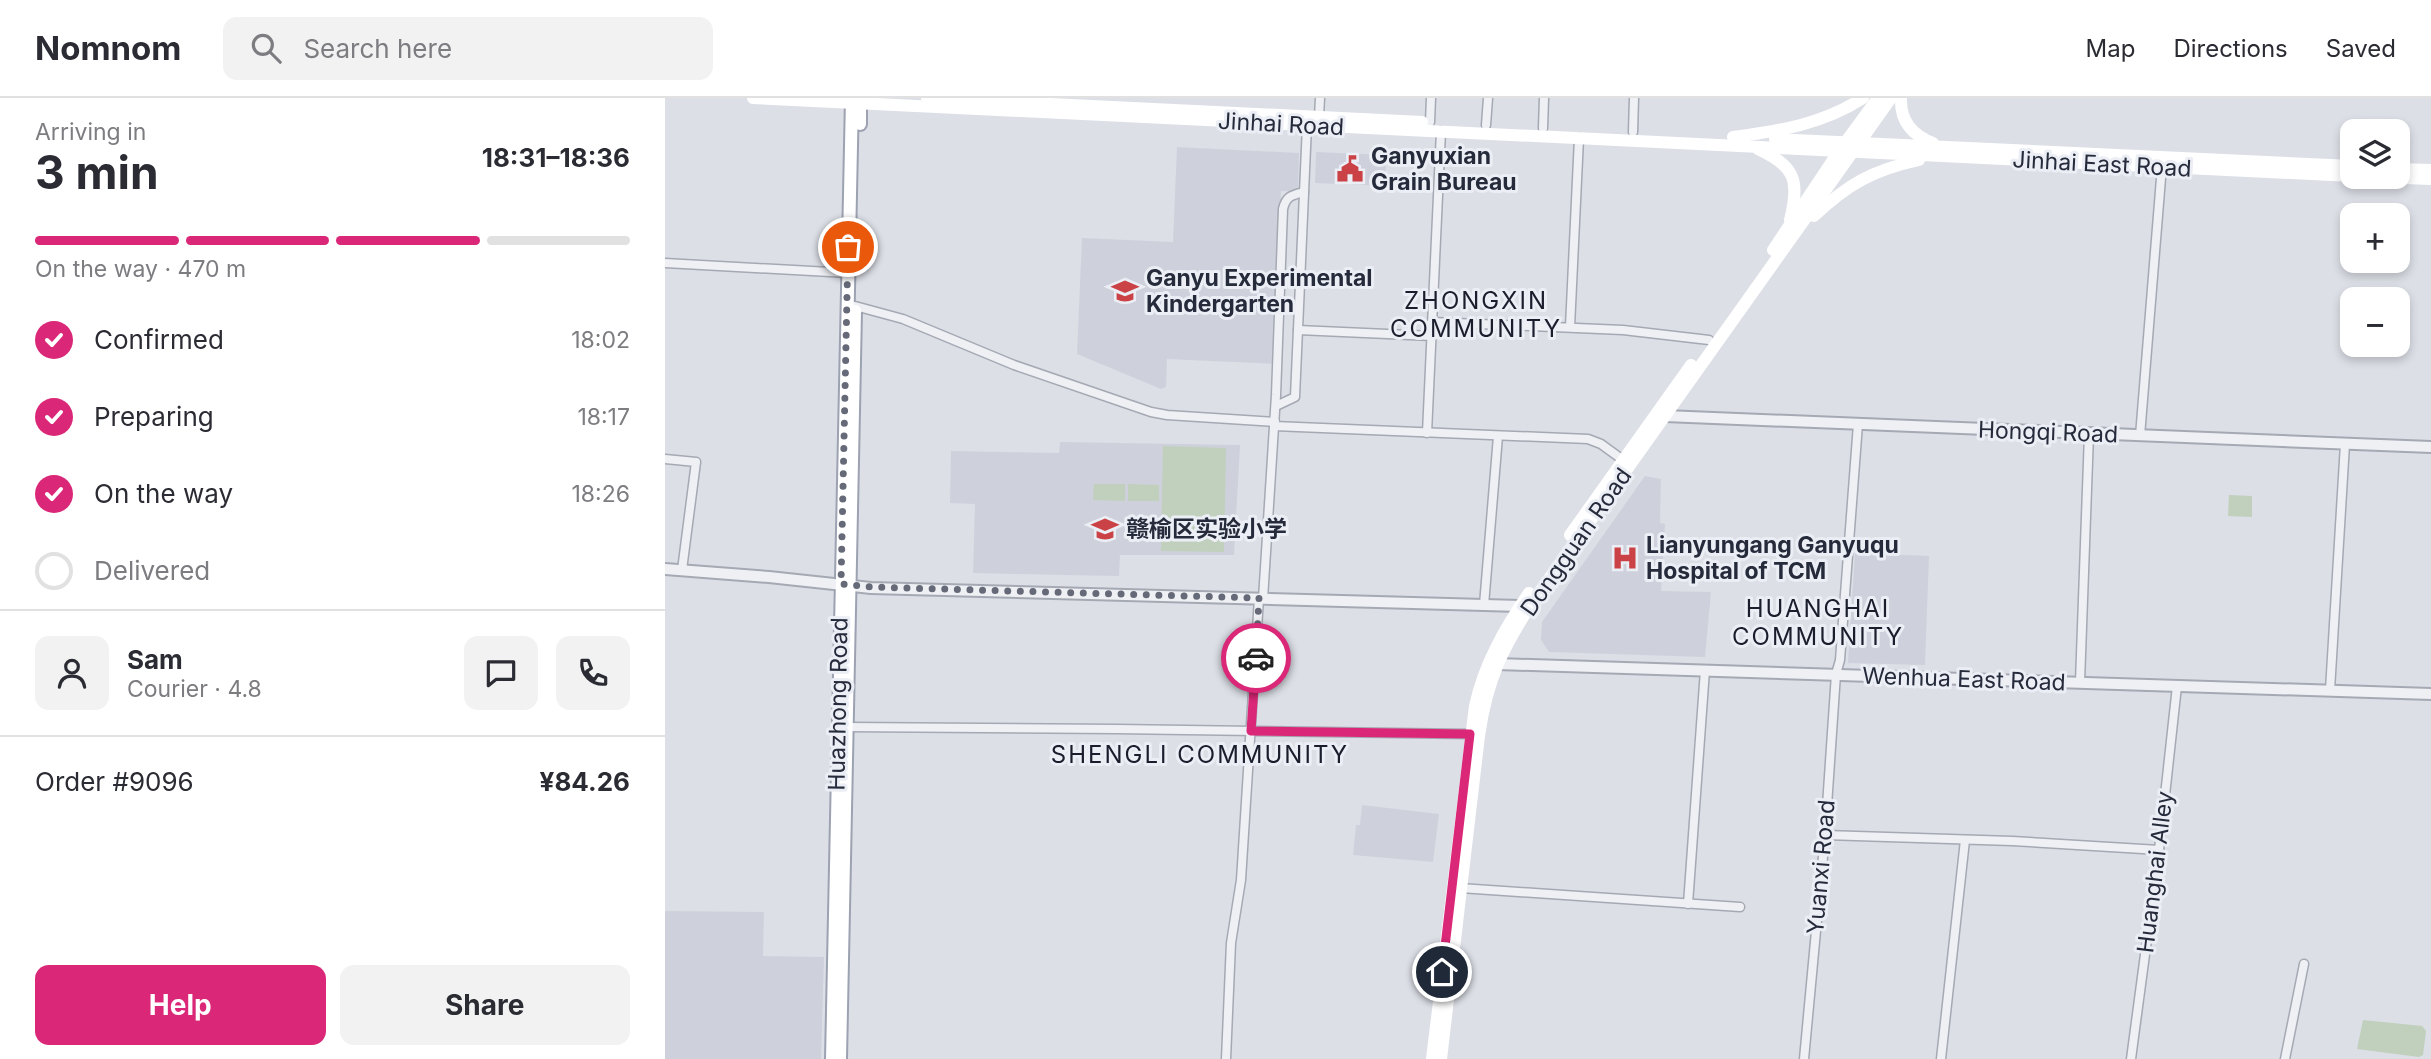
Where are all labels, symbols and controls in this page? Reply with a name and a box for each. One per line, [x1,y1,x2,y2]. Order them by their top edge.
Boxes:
search box [223,17,713,80]
text: Nomnom [35,28,181,68]
icon: search [247,29,285,67]
text: Search here [303,33,452,64]
text: Map [2086,34,2135,63]
text: Directions [2173,34,2288,63]
text: Saved [2326,34,2396,63]
street label: Jinhai Road [1217,107,1345,141]
text: Arriving in [35,118,146,146]
map controls [2340,119,2410,357]
button: layers [2340,119,2410,189]
text: 18:31–18:36 [482,142,630,173]
place label: Ganyuxian Grain Bureau [1371,142,1517,196]
text: 3 min [35,144,159,200]
street label: Jinhai East Road [2012,145,2192,183]
public building icon: Ganyuxian Grain Bureau [1335,154,1365,184]
button: + [2340,203,2410,273]
pin [818,217,878,277]
icon: bag [829,228,867,266]
text: On the way · 470 m [35,255,246,283]
place label: Ganyu Experimental Kindergarten [1146,264,1373,318]
school or university icon: Ganyu Experimental Kindergarten [1110,276,1140,306]
district label: ZHONGXIN COMMUNITY [1390,286,1562,343]
button: − [2340,287,2410,357]
icon: check [35,321,73,359]
text: Confirmed [94,324,224,355]
text: 18:02 [571,326,630,354]
icon: check [35,398,73,436]
text: Preparing [94,401,214,432]
text: 18:17 [577,403,630,431]
street label: Hongqi Road [1977,416,2119,448]
street label: Dongguan Road [1515,463,1637,621]
icon: check [35,475,73,513]
text: On the way [94,478,233,509]
text: 18:26 [572,480,630,508]
school or university icon: 赣榆区实验小学 [1090,514,1120,544]
place label: 赣榆区实验小学 [1126,515,1287,543]
place label: Lianyungang Ganyuqu Hospital of TCM [1646,531,1899,585]
hospital icon: Lianyungang Ganyuqu Hospital of TCM [1610,543,1640,573]
text: Delivered [94,555,210,586]
district label: HUANGHAI COMMUNITY [1732,594,1904,651]
street label: Huazhong Road [822,617,854,791]
courier [1221,623,1291,693]
button: person [35,636,109,710]
button: chat [464,636,538,710]
button: phone [556,636,630,710]
icon: car [1237,639,1275,677]
text: Sam [127,644,183,675]
street label: Wenhua East Road [1862,661,2066,697]
text: Courier · 4.8 [127,675,262,703]
district label: SHENGLI COMMUNITY [1051,740,1349,769]
text: Order #9096 [35,766,194,797]
text: ¥84.26 [540,766,630,797]
street label: Huanghai Alley [2131,789,2179,954]
street label: Yuanxi Road [1801,799,1841,935]
pin [1412,942,1472,1002]
icon: home [1423,953,1461,991]
button: Help [35,965,326,1045]
button: Share [340,965,630,1045]

